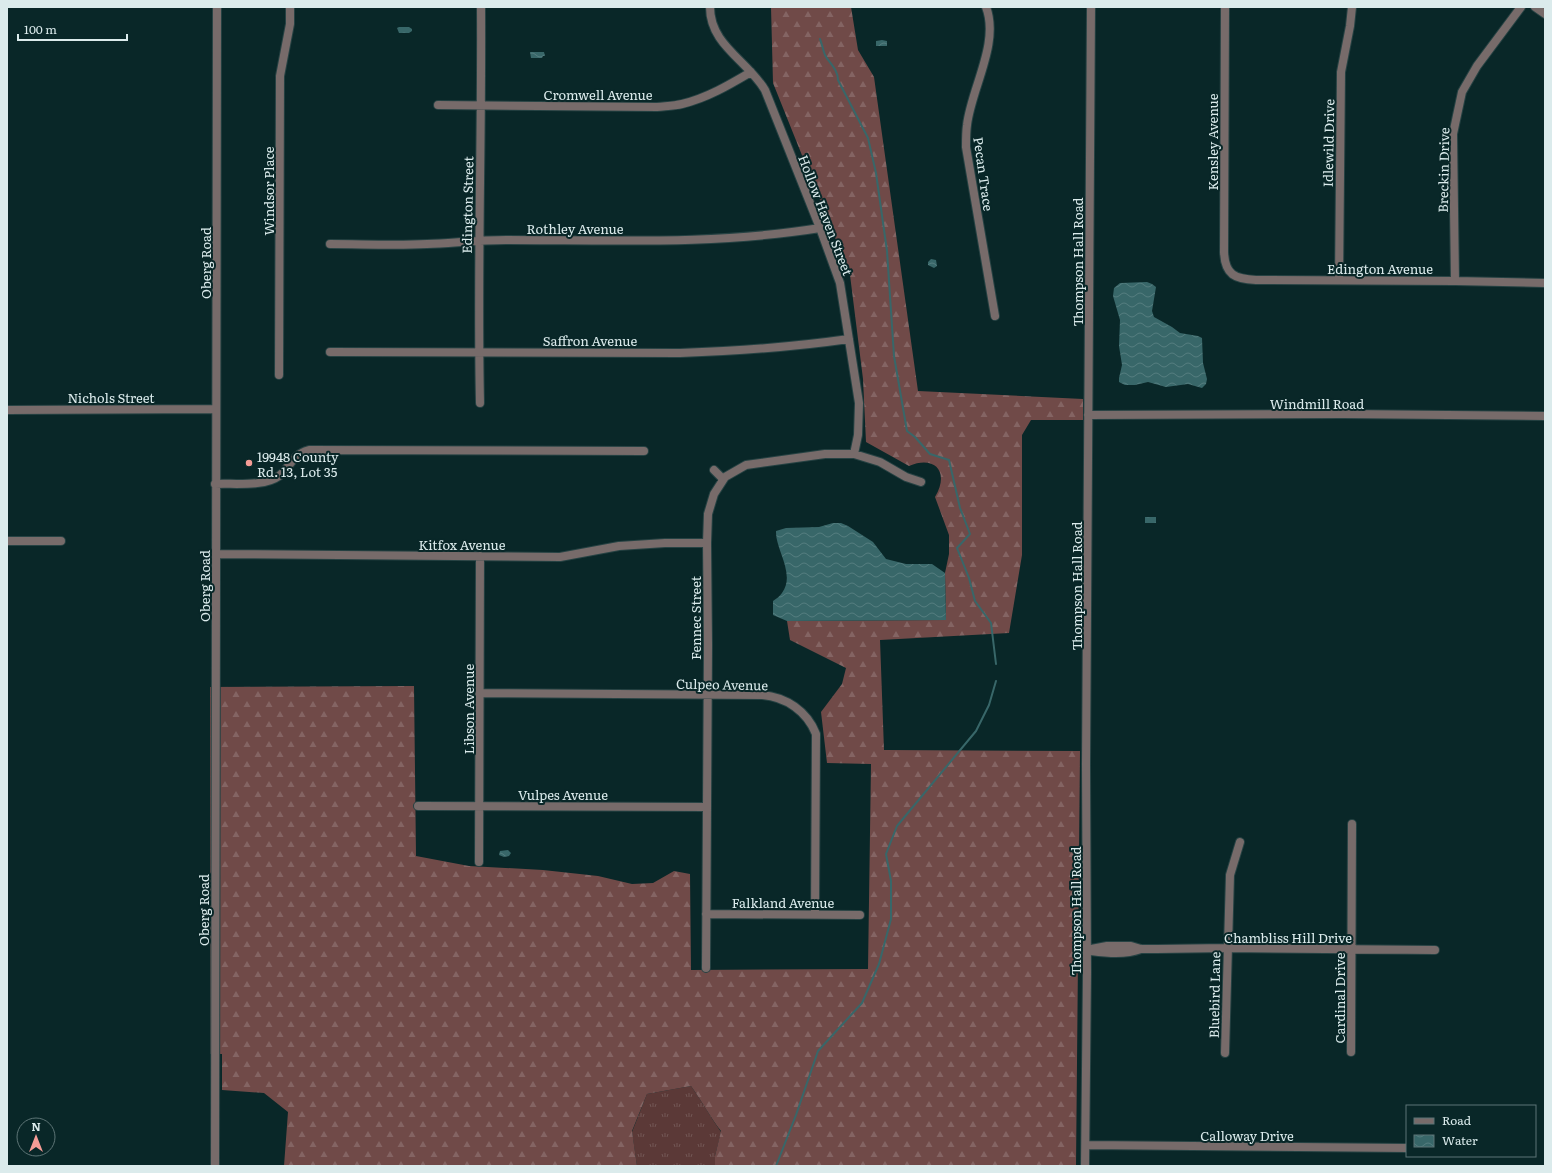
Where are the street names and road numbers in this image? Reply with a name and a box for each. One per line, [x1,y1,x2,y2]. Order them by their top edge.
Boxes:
street label: Cromwell Avenue [543,85,653,104]
street label: Kensley Avenue [1203,93,1222,191]
street label: Idlewild Drive [1318,98,1338,187]
street label: Breckin Drive [1433,127,1453,213]
street label: Pecan Trace [969,136,999,213]
street label: Windsor Place [259,146,278,236]
street label: Hollow Haven Street [794,152,858,279]
street label: Edington Street [457,155,477,254]
street label: Thompson Hall Road [1068,197,1087,327]
street label: Rothley Avenue [527,219,624,238]
street label: Oberg Road [196,227,215,299]
street label: Edington Avenue [1327,259,1433,278]
street label: Saffron Avenue [543,331,637,350]
street label: Nichols Street [67,388,155,407]
street label: Windmill Road [1270,394,1364,413]
street label: Thompson Hall Road [1067,521,1086,651]
street label: Kitfox Avenue [419,535,506,554]
street label: Oberg Road [195,550,214,622]
street label: Fennec Street [686,575,705,660]
street label: Libson Avenue [459,664,478,754]
street label: Culpeo Avenue [676,674,768,694]
street label: Vulpes Avenue [518,785,608,804]
street label: Thompson Hall Road [1066,846,1085,976]
street label: Oberg Road [194,874,213,946]
street label: Falkland Avenue [732,893,835,912]
street label: Chambliss Hill Drive [1224,928,1352,947]
street label: Bluebird Lane [1204,951,1224,1038]
street label: Cardinal Drive [1330,952,1349,1043]
street label: Calloway Drive [1200,1126,1294,1145]

